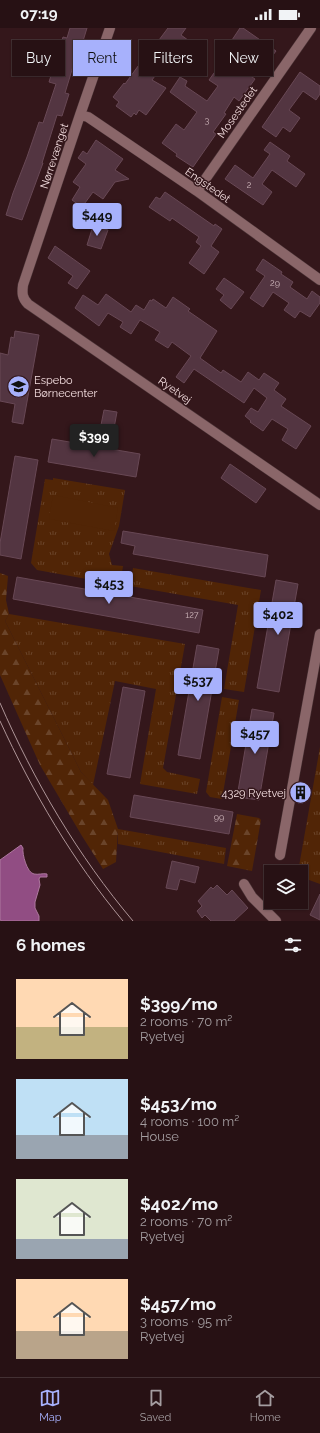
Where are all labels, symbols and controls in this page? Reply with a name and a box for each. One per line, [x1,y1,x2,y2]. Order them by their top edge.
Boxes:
text: 07:19 [20,5,58,23]
chip: Buy [12,40,65,76]
chip: Rent [73,40,131,76]
chip: Filters [139,40,207,76]
chip: New [215,40,273,76]
street label: Mosestedet [215,84,260,141]
house number: 3 [205,115,210,125]
street label: Nørrevænget [38,121,71,191]
street label: Engstedet [183,165,233,206]
house number: 2 [247,180,252,190]
pin: $449 [73,203,121,237]
text: $449 [82,208,112,223]
house number: 29 [270,278,280,288]
school or university icon: Espebo Børnecenter [5,373,31,399]
place label: Espebo Børnecenter [34,374,97,400]
street label: Ryetvej [156,374,194,407]
pin: $399 [70,424,118,458]
text: $399 [79,429,109,444]
pin: $453 [85,571,133,605]
text: $453 [94,576,124,591]
pin: $402 [254,602,302,636]
text: $402 [263,607,293,622]
house number: 127 [185,610,199,620]
pin: $537 [174,668,222,702]
text: $537 [183,673,213,688]
pin: $457 [231,721,279,755]
text: $457 [240,726,270,741]
building icon: 4329 Ryetvej [288,780,314,806]
place label: 4329 Ryetvej [222,787,286,800]
house number: 99 [214,812,224,822]
map controls [264,865,308,909]
button: layers [264,865,308,909]
icon: filters [282,934,304,956]
text: 6 homes [16,935,85,955]
text: $399/mo [140,994,218,1014]
icon: home [48,995,96,1043]
text: 2 rooms · 70 m² [140,1014,232,1029]
text: Ryetvej [140,1029,184,1044]
text: $453/mo [140,1094,217,1114]
icon: home [48,1095,96,1143]
text: 4 rooms · 100 m² [140,1114,239,1129]
text: House [140,1129,179,1144]
text: $402/mo [140,1194,218,1214]
icon: home [48,1195,96,1243]
text: 2 rooms · 70 m² [140,1214,232,1229]
text: Ryetvej [140,1229,184,1244]
text: $457/mo [140,1294,216,1314]
icon: home [48,1295,96,1343]
text: 3 rooms · 95 m² [140,1314,232,1329]
text: Ryetvej [140,1329,184,1344]
tab: Map [39,1387,62,1424]
tab: Saved [140,1387,171,1424]
tab: Home [250,1387,281,1424]

